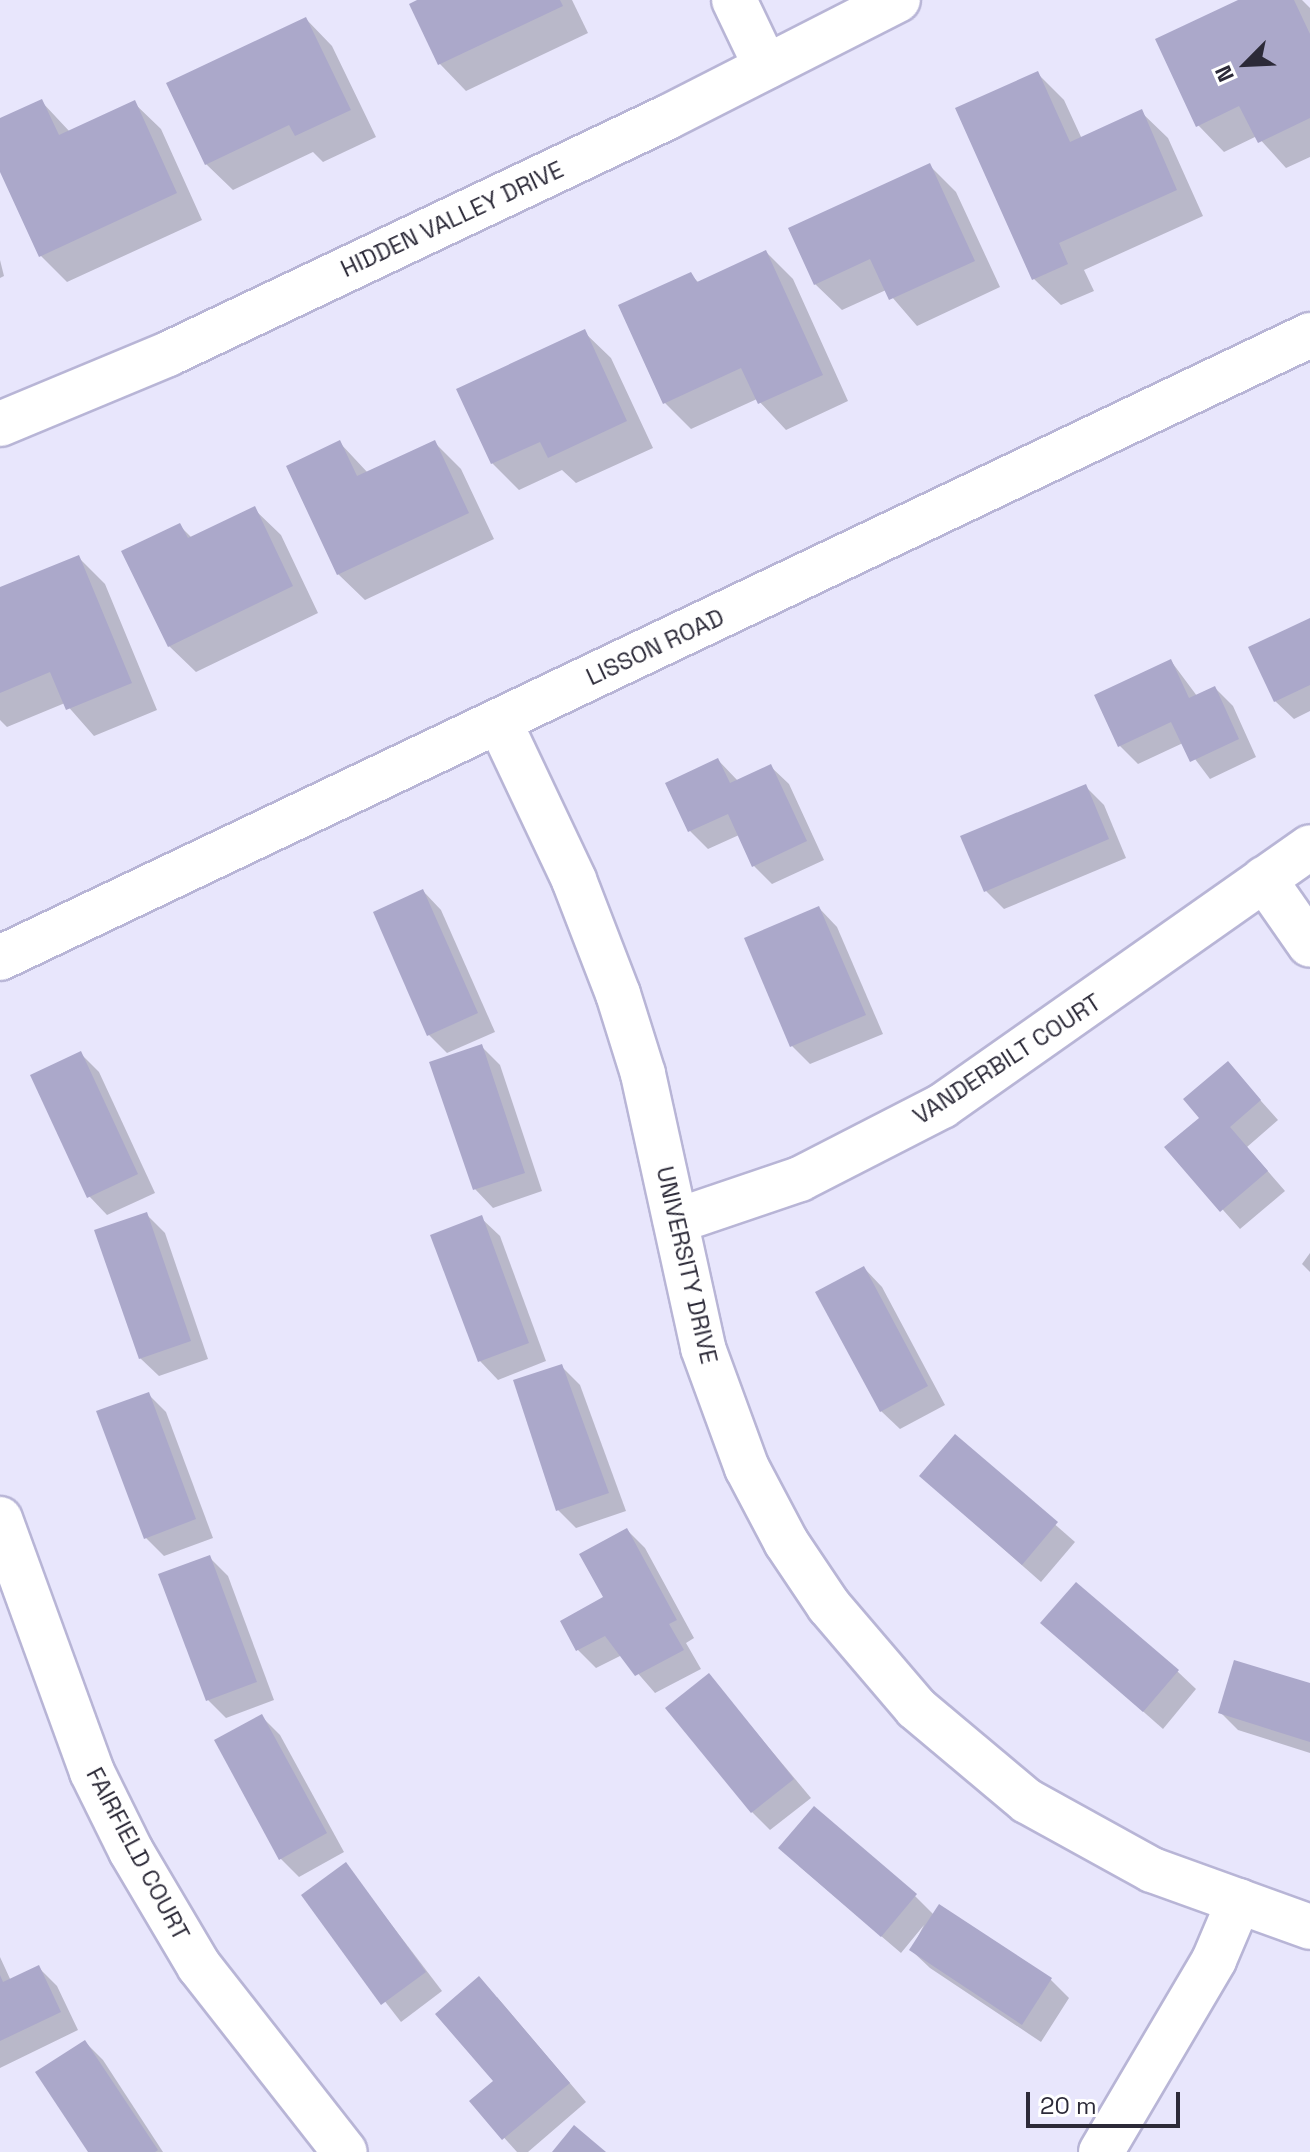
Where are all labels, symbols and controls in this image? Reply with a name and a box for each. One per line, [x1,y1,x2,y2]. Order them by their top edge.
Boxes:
north arrow [1206,24,1286,104]
text: N [1208,61,1240,86]
street label: HIDDEN VALLEY DRIVE [336,155,568,283]
street label: LISSON ROAD [582,603,728,691]
street label: VANDERBILT COURT [907,987,1107,1131]
street label: UNIVERSITY DRIVE [650,1163,724,1367]
street label: FAIRFIELD COURT [80,1762,196,1946]
scale bar [1030,2076,1184,2126]
text: 20 m [1040,2090,1097,2121]

